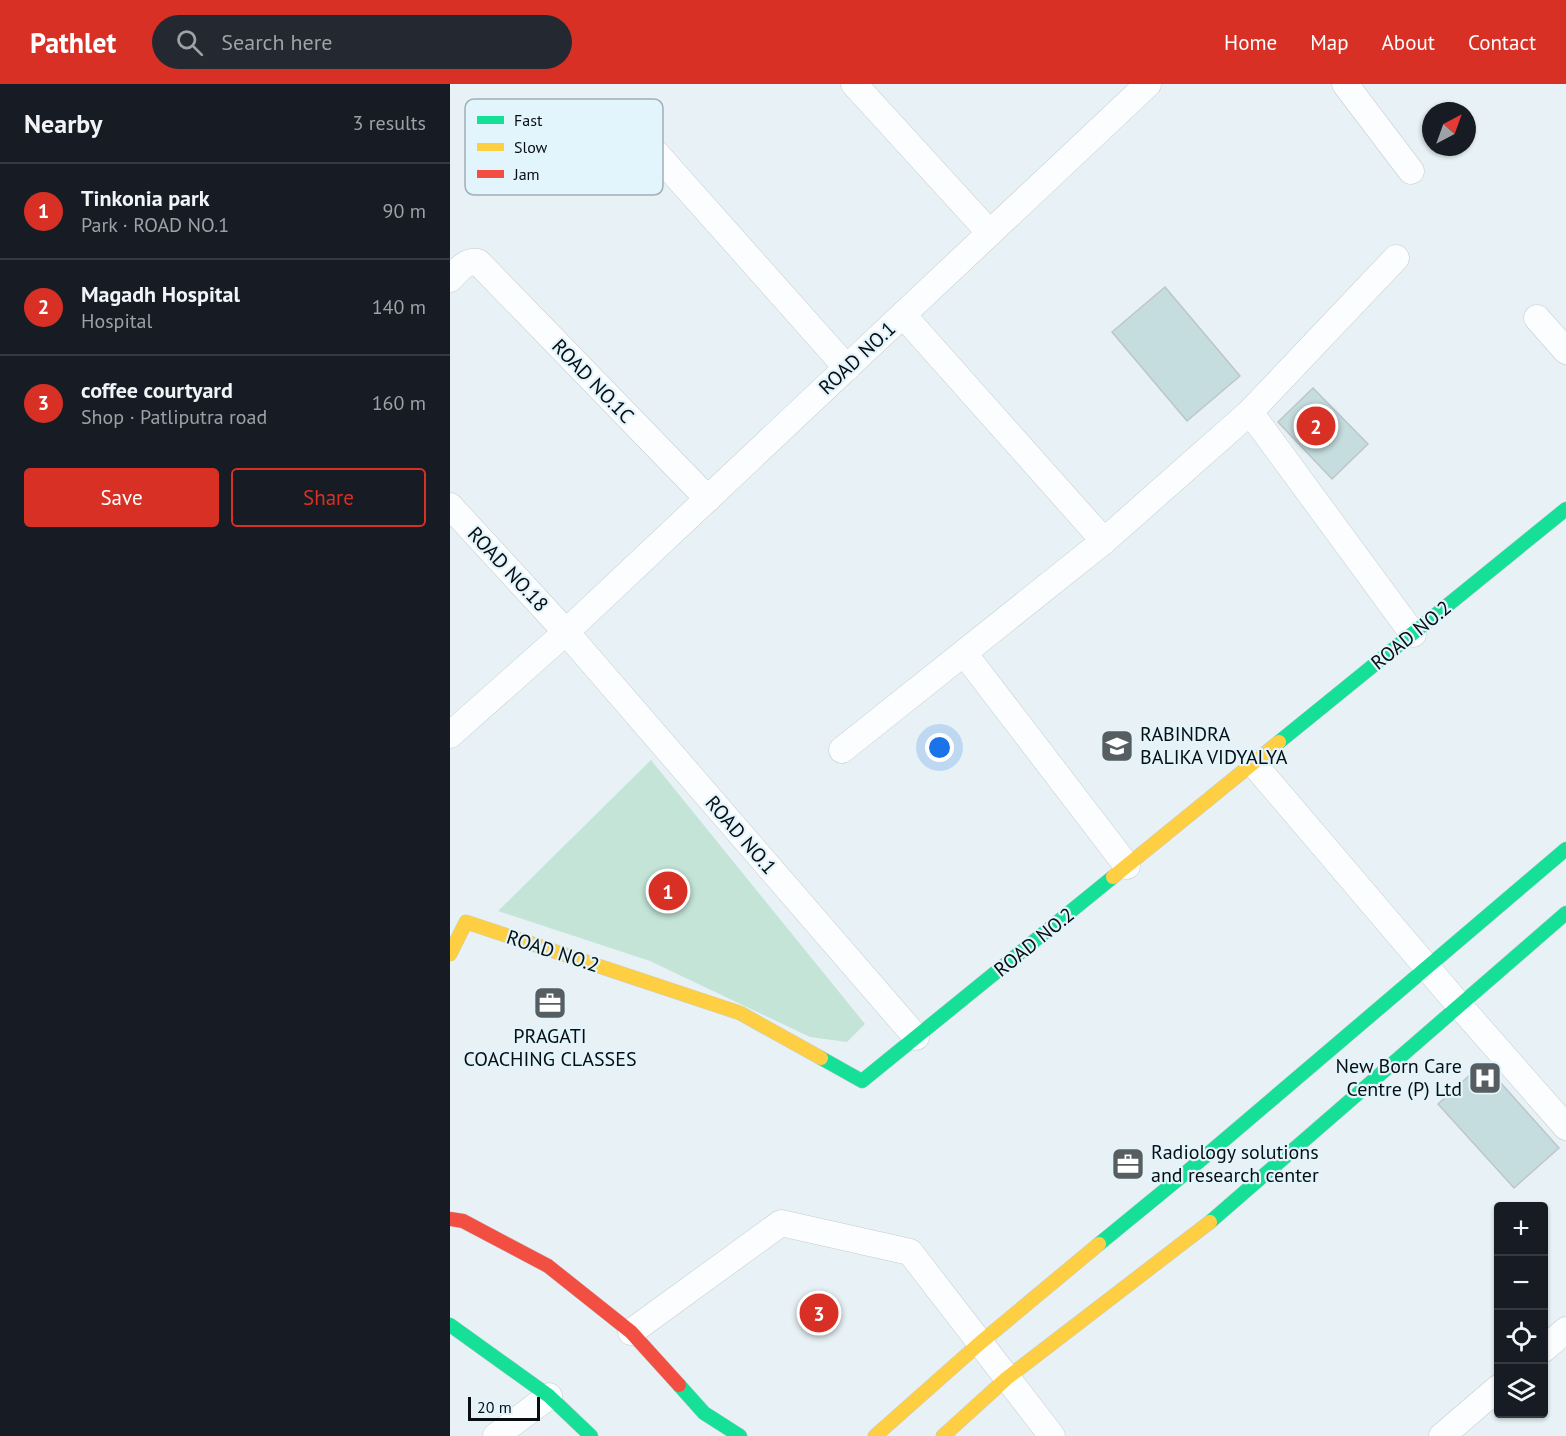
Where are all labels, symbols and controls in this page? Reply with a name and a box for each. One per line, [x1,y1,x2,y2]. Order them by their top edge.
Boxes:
search box [152,15,572,69]
text: Pathlet [30,24,116,61]
icon: search [173,26,206,59]
text: Search here [221,28,332,56]
text: Home [1224,29,1277,56]
text: Map [1310,29,1349,56]
text: About [1382,29,1435,56]
text: Contact [1468,29,1536,56]
legend [465,99,663,195]
north arrow [1422,102,1476,156]
text: Nearby [24,107,102,140]
text: 3 results [353,110,426,136]
text: Fast [514,110,543,130]
text: Slow [514,137,548,157]
text: Jam [513,164,540,184]
text: Tinkonia park [81,184,209,212]
text: 1 [38,198,49,224]
text: 90 m [383,198,426,224]
text: Park · ROAD NO.1 [81,212,229,238]
text: Magadh Hospital [81,280,240,308]
text: 2 [38,294,49,320]
text: 140 m [372,294,426,320]
text: Hospital [81,308,152,334]
street label: ROAD NO.1 [813,316,901,400]
street label: ROAD NO.1C [546,333,640,429]
text: coffee courtyard [81,376,233,404]
text: 3 [38,390,49,416]
text: 160 m [372,390,426,416]
text: Shop · Patliputra road [81,404,267,430]
pin: 2 [1296,404,1336,448]
button: Save [24,468,219,527]
button: Share [231,468,426,527]
street label: ROAD NO.18 [462,521,554,617]
street label: ROAD NO.2 [1365,595,1457,675]
place label: RABINDRA BALIKA VIDYALYA [1140,721,1288,770]
school or university icon: RABINDRA BALIKA VIDYALYA [1099,728,1135,764]
your location [925,733,954,762]
street label: ROAD NO.1 [700,790,782,880]
pin: 1 [648,868,688,914]
street label: ROAD NO.2 [988,902,1080,982]
street label: ROAD NO.2 [503,924,603,978]
office icon: PRAGATI COACHING CLASSES [532,985,568,1021]
place label: PRAGATI COACHING CLASSES [463,1023,637,1072]
place label: New Born Care Centre (P) Ltd [1336,1053,1462,1102]
hospital icon: New Born Care Centre (P) Ltd [1467,1060,1503,1096]
place label: Radiology solutions and research center [1151,1139,1319,1188]
office icon: Radiology solutions and research center [1110,1146,1146,1182]
map controls [1494,1202,1548,1418]
button: + [1494,1202,1548,1256]
button: − [1494,1256,1548,1310]
pin: 3 [800,1290,838,1336]
button: locate [1494,1310,1548,1364]
button: layers [1494,1364,1548,1418]
scale bar [468,1394,540,1422]
text: 20 m [477,1397,512,1417]

